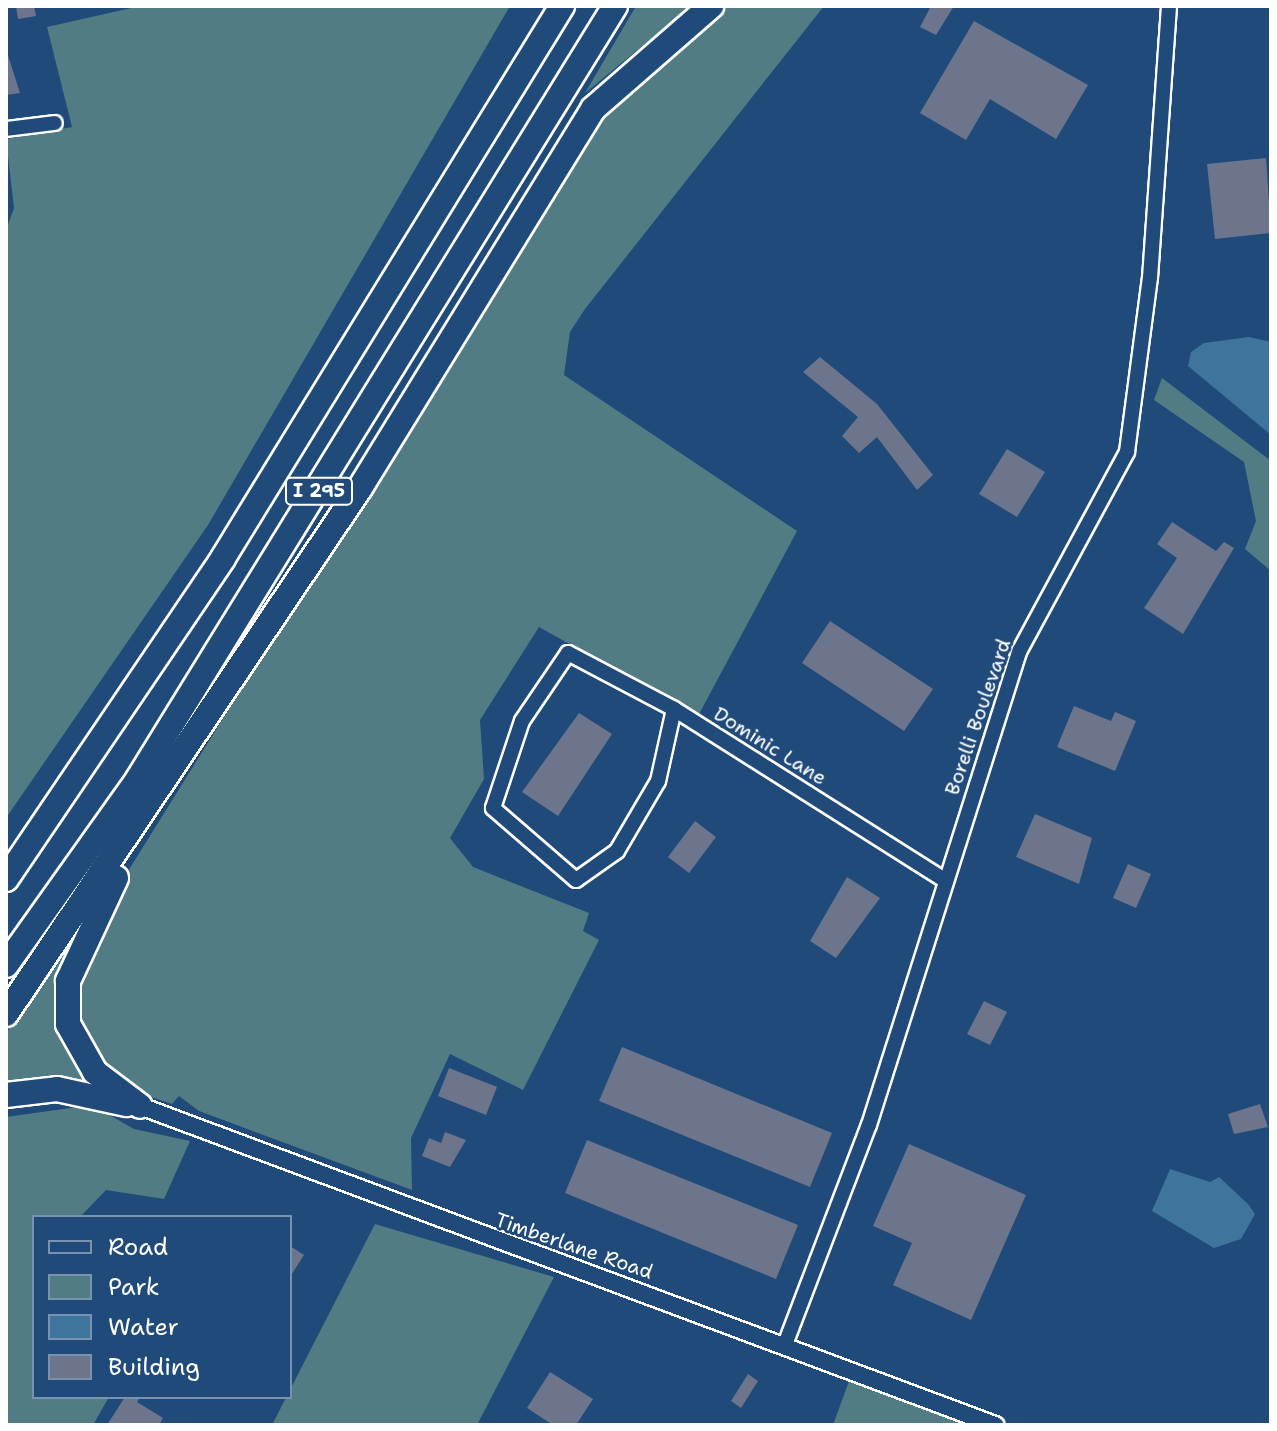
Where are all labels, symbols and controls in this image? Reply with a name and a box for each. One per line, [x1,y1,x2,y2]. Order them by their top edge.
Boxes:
road number: I 295 [285,477,353,505]
street label: Borelli Boulevard [940,636,1016,798]
street label: Dominic Lane [709,702,831,790]
street label: Timberlane Road [492,1208,656,1284]
legend [32,1215,292,1399]
text: Road [108,1231,168,1263]
text: Park [108,1271,160,1303]
text: Water [108,1311,179,1343]
text: Building [108,1351,200,1383]

